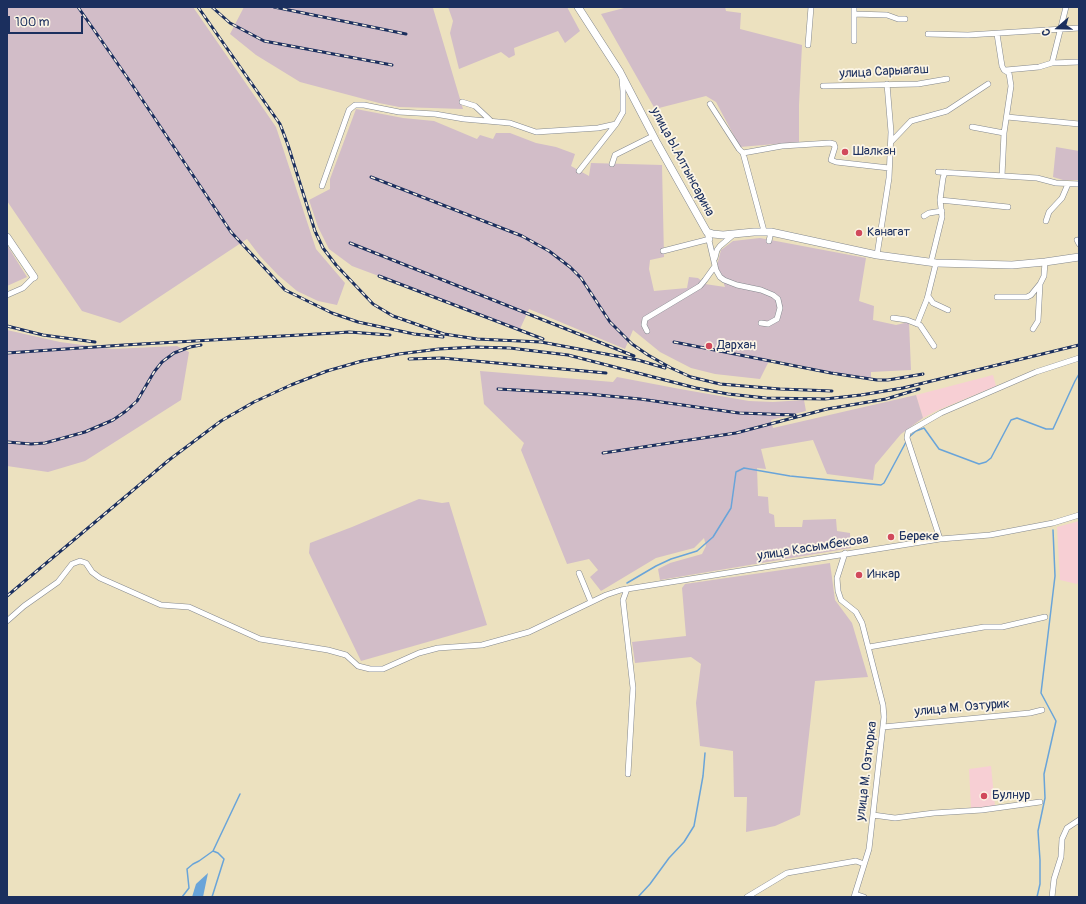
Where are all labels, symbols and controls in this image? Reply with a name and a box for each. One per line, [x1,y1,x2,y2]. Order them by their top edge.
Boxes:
scale bar [10,8,85,34]
north arrow [1038,8,1078,48]
text: 100 m [15,15,49,30]
text: С [1039,27,1054,38]
street label: улица Сарыагаш [839,62,929,82]
street label: улица Ы.Алтынсарина [647,105,717,219]
place label: Шалкан [853,144,896,160]
marker: Шалкан [840,147,850,157]
place label: Канагат [867,225,910,241]
marker: Канагат [854,228,864,238]
place label: Дархан [717,338,756,354]
marker: Дархан [704,341,714,351]
place label: Береке [899,529,939,545]
street label: улица Касымбекова [756,532,870,564]
marker: Береке [886,532,896,542]
place label: Инкар [867,567,900,583]
marker: Инкар [854,570,864,580]
street label: улица М. Озтурик [914,696,1010,720]
street label: улица М. Озтюрка [853,720,881,822]
place label: Булнур [992,788,1030,804]
marker: Булнур [979,791,989,801]

